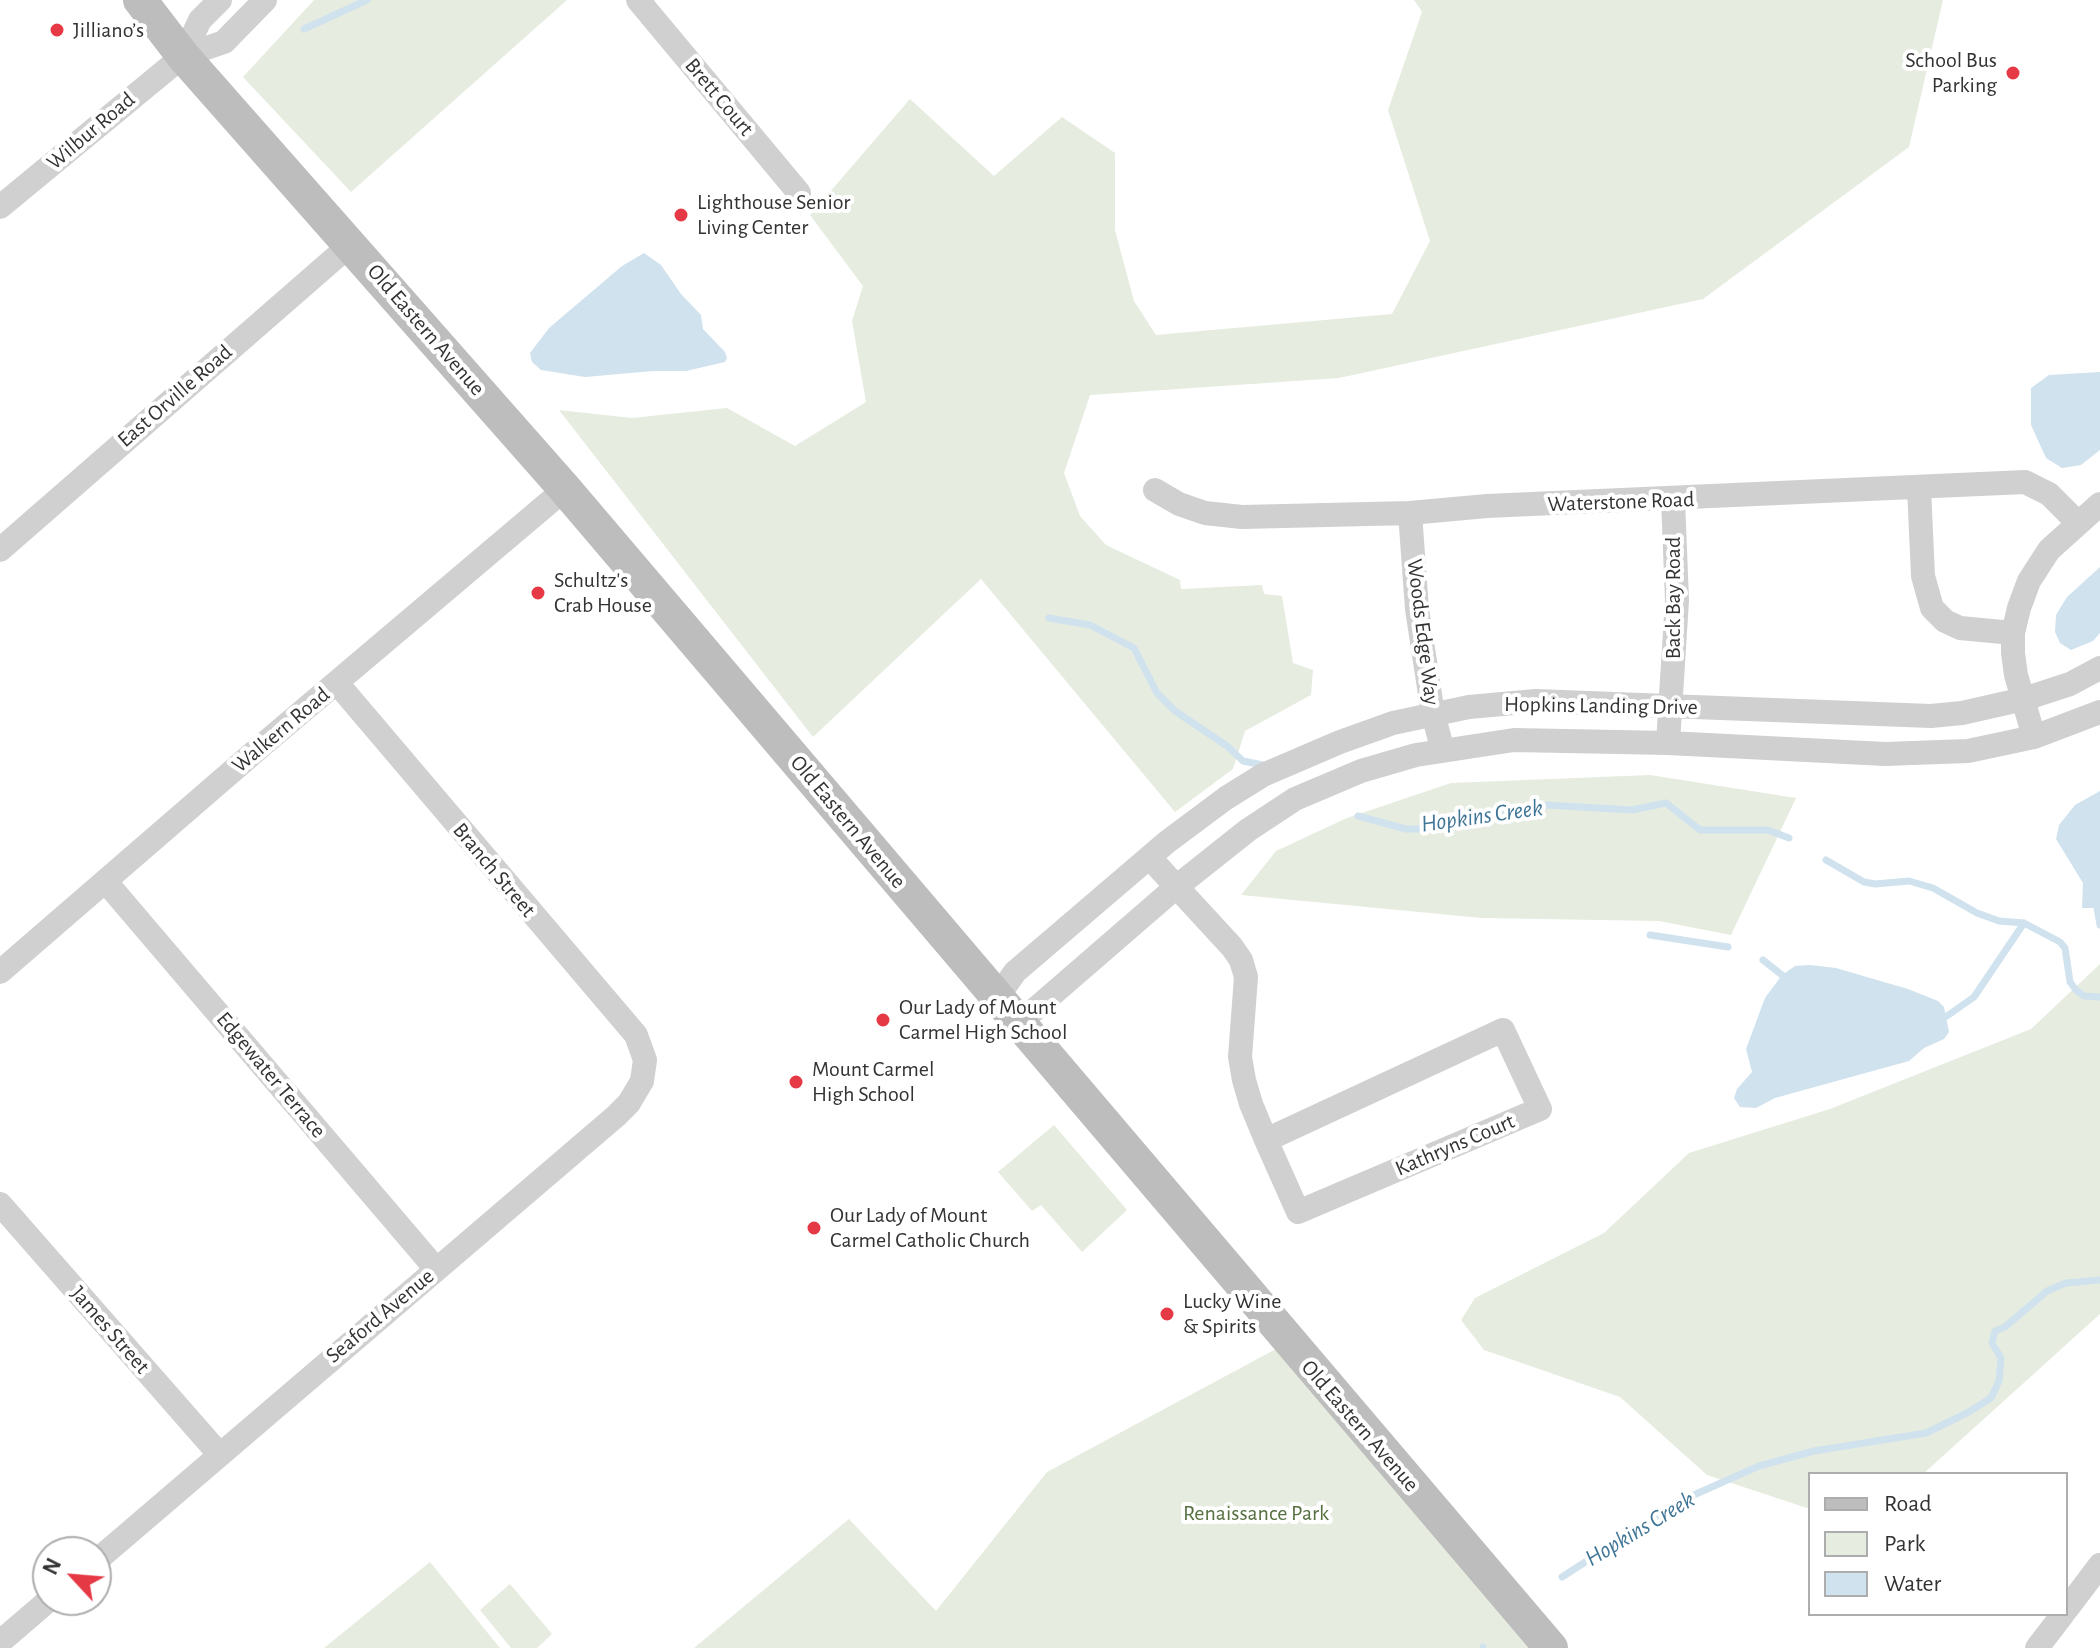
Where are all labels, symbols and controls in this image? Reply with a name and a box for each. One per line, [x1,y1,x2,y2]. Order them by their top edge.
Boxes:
place label: Jilliano’s [73,17,144,43]
marker: Jilliano’s [48,21,66,39]
place label: School Bus Parking [1905,47,1997,98]
street label: Brett Court [679,53,759,141]
marker: School Bus Parking [2004,64,2022,82]
street label: Wilbur Road [41,86,141,176]
place label: Lighthouse Senior Living Center [697,189,850,240]
marker: Lighthouse Senior Living Center [672,206,690,224]
street label: Old Eastern Avenue [362,259,490,401]
street label: East Orville Road [112,339,238,453]
street label: Waterstone Road [1547,486,1695,518]
street label: Back Bay Road [1660,537,1686,659]
street label: Woods Edge Way [1401,557,1445,707]
place label: Schultz's Crab House [554,567,652,618]
marker: Schultz's Crab House [529,584,547,602]
street label: Walkern Road [227,681,335,779]
street label: Hopkins Landing Drive [1504,691,1698,721]
street label: Old Eastern Avenue [785,750,911,894]
water label: Hopkins Creek [1419,793,1545,839]
street label: Branch Street [447,817,541,923]
place label: Our Lady of Mount Carmel High School [899,994,1067,1046]
street label: Edgewater Terrace [211,1006,331,1144]
marker: Our Lady of Mount Carmel High School [874,1011,892,1029]
place label: Mount Carmel High School [812,1056,934,1108]
marker: Mount Carmel High School [787,1073,805,1091]
street label: Kathryns Court [1391,1108,1519,1182]
place label: Our Lady of Mount Carmel Catholic Church [830,1202,1030,1254]
marker: Our Lady of Mount Carmel Catholic Church [805,1219,823,1237]
street label: Seaford Avenue [321,1263,439,1369]
street label: James Street [65,1281,155,1379]
place label: Lucky Wine & Spirits [1183,1288,1281,1340]
marker: Lucky Wine & Spirits [1158,1305,1176,1323]
street label: Old Eastern Avenue [1296,1355,1424,1497]
legend [1808,1472,2068,1616]
water label: Hopkins Creek [1580,1485,1700,1573]
text: Road [1884,1492,1932,1516]
park label: Renaissance Park [1183,1500,1329,1526]
text: Park [1884,1532,1925,1556]
north arrow [32,1536,112,1616]
text: N [39,1555,65,1578]
text: Water [1884,1572,1941,1596]

